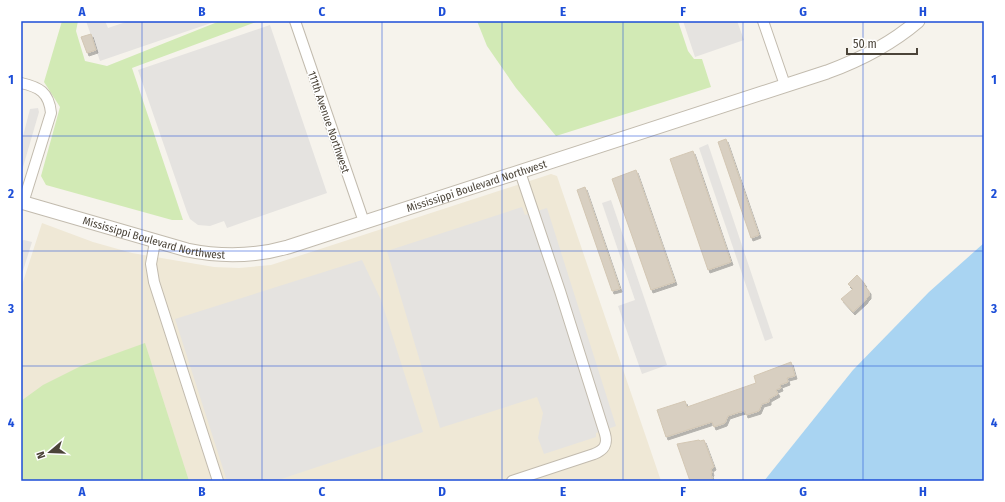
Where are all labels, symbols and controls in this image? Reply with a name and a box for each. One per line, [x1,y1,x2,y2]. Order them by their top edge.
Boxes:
text: A [77,4,86,19]
text: B [198,4,206,19]
text: C [319,4,326,19]
text: D [438,4,446,19]
text: E [560,4,566,19]
text: F [680,4,686,19]
text: G [799,4,807,19]
text: H [919,4,927,19]
scale bar [847,30,917,56]
text: 50 m [853,37,877,51]
street label: 111th Avenue Northwest [305,70,352,175]
text: 1 [8,72,14,87]
text: 1 [991,72,997,87]
street label: Mississippi Boulevard Northwest [405,157,549,215]
text: 2 [7,186,14,201]
text: 2 [990,186,997,201]
street label: Mississippi Boulevard Northwest [81,214,226,262]
text: 3 [7,301,14,316]
text: 3 [990,301,997,316]
text: 4 [8,415,15,430]
text: 4 [991,415,998,430]
north arrow [30,432,70,472]
text: N [34,450,48,460]
text: A [77,484,86,499]
text: B [198,484,206,499]
text: C [319,484,326,499]
text: D [438,484,446,499]
text: E [560,484,566,499]
text: F [680,484,686,499]
text: G [799,484,807,499]
text: H [919,484,927,499]

